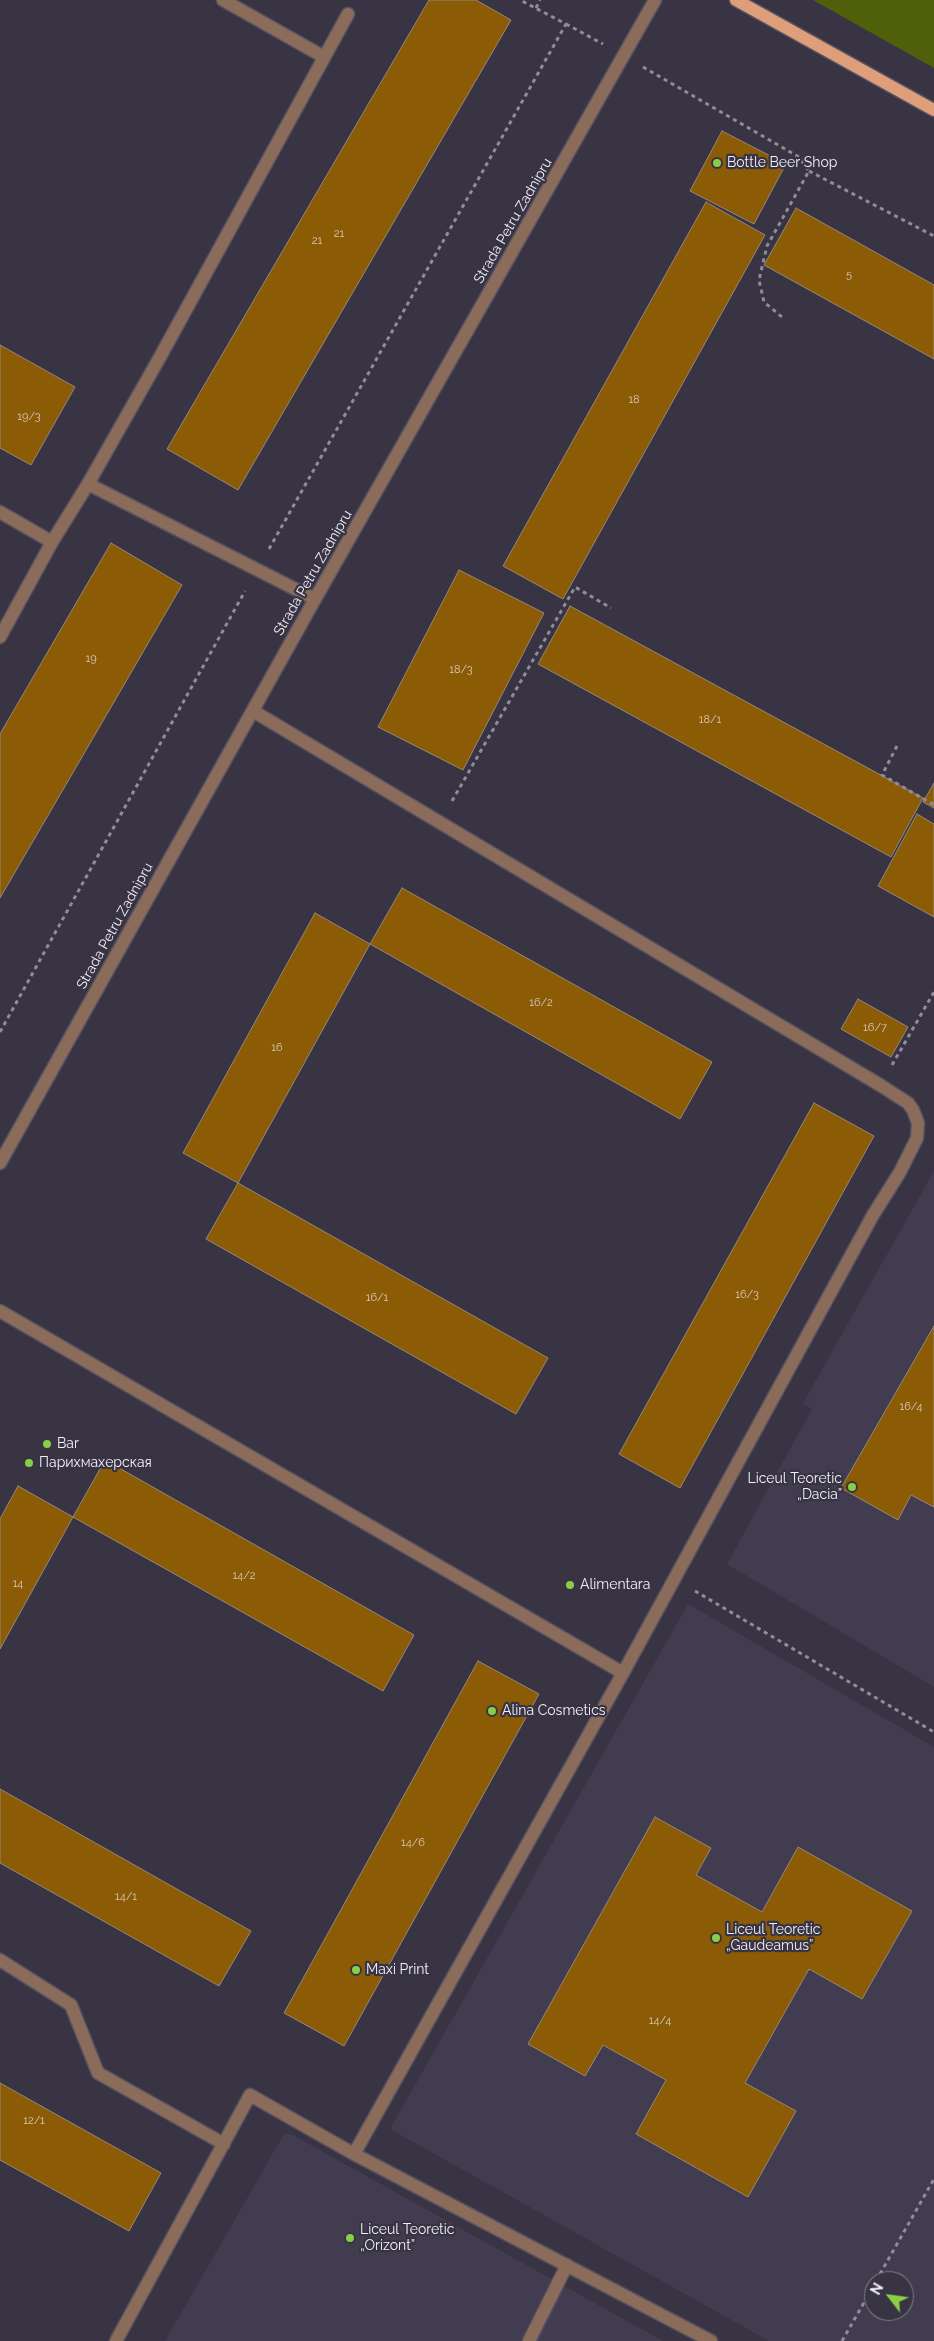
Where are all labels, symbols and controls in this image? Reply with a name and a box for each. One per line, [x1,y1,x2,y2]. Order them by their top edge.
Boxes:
street label: Strada Petru Zadnipru [470,155,556,287]
place label: Bottle Beer Shop [727,155,837,171]
marker: Bottle Beer Shop [711,157,723,169]
house number: 21 [334,227,344,241]
house number: 21 [312,234,322,248]
house number: 5 [846,268,852,282]
house number: 18 [628,393,640,407]
house number: 19/3 [17,410,41,424]
street label: Strada Petru Zadnipru [270,507,356,639]
house number: 19 [85,652,97,666]
house number: 18/3 [449,663,473,677]
house number: 18/1 [699,713,721,727]
street label: Strada Petru Zadnipru [73,860,157,992]
house number: 16/2 [529,996,553,1010]
house number: 16/7 [863,1021,887,1035]
house number: 16 [271,1041,283,1055]
house number: 16/3 [735,1288,759,1302]
house number: 16/1 [366,1291,388,1305]
house number: 16/4 [900,1400,922,1414]
place label: Bar [57,1436,79,1452]
marker: Bar [41,1438,53,1450]
place label: Парихмахерская [39,1455,152,1471]
marker: Парихмахерская [23,1457,35,1469]
place label: Liceul Teoretic „Dacia” [747,1471,842,1504]
marker: Liceul Teoretic „Dacia” [846,1481,858,1493]
house number: 14/2 [233,1569,255,1583]
house number: 14 [13,1577,23,1591]
place label: Alimentara [580,1577,650,1593]
marker: Alimentara [564,1579,576,1591]
place label: Alina Cosmetics [502,1703,606,1719]
marker: Alina Cosmetics [486,1705,498,1717]
house number: 14/6 [401,1836,425,1850]
house number: 14/1 [115,1890,137,1904]
place label: Liceul Teoretic „Gaudeamus” [726,1922,821,1954]
marker: Liceul Teoretic „Gaudeamus” [710,1932,722,1944]
place label: Maxi Print [366,1962,429,1978]
marker: Maxi Print [350,1964,362,1976]
house number: 14/4 [649,2014,671,2028]
house number: 12/1 [23,2114,45,2128]
place label: Liceul Teoretic „Orizont” [360,2222,455,2254]
marker: Liceul Teoretic „Orizont” [344,2232,356,2244]
north arrow [864,2271,914,2321]
text: N [867,2280,886,2298]

